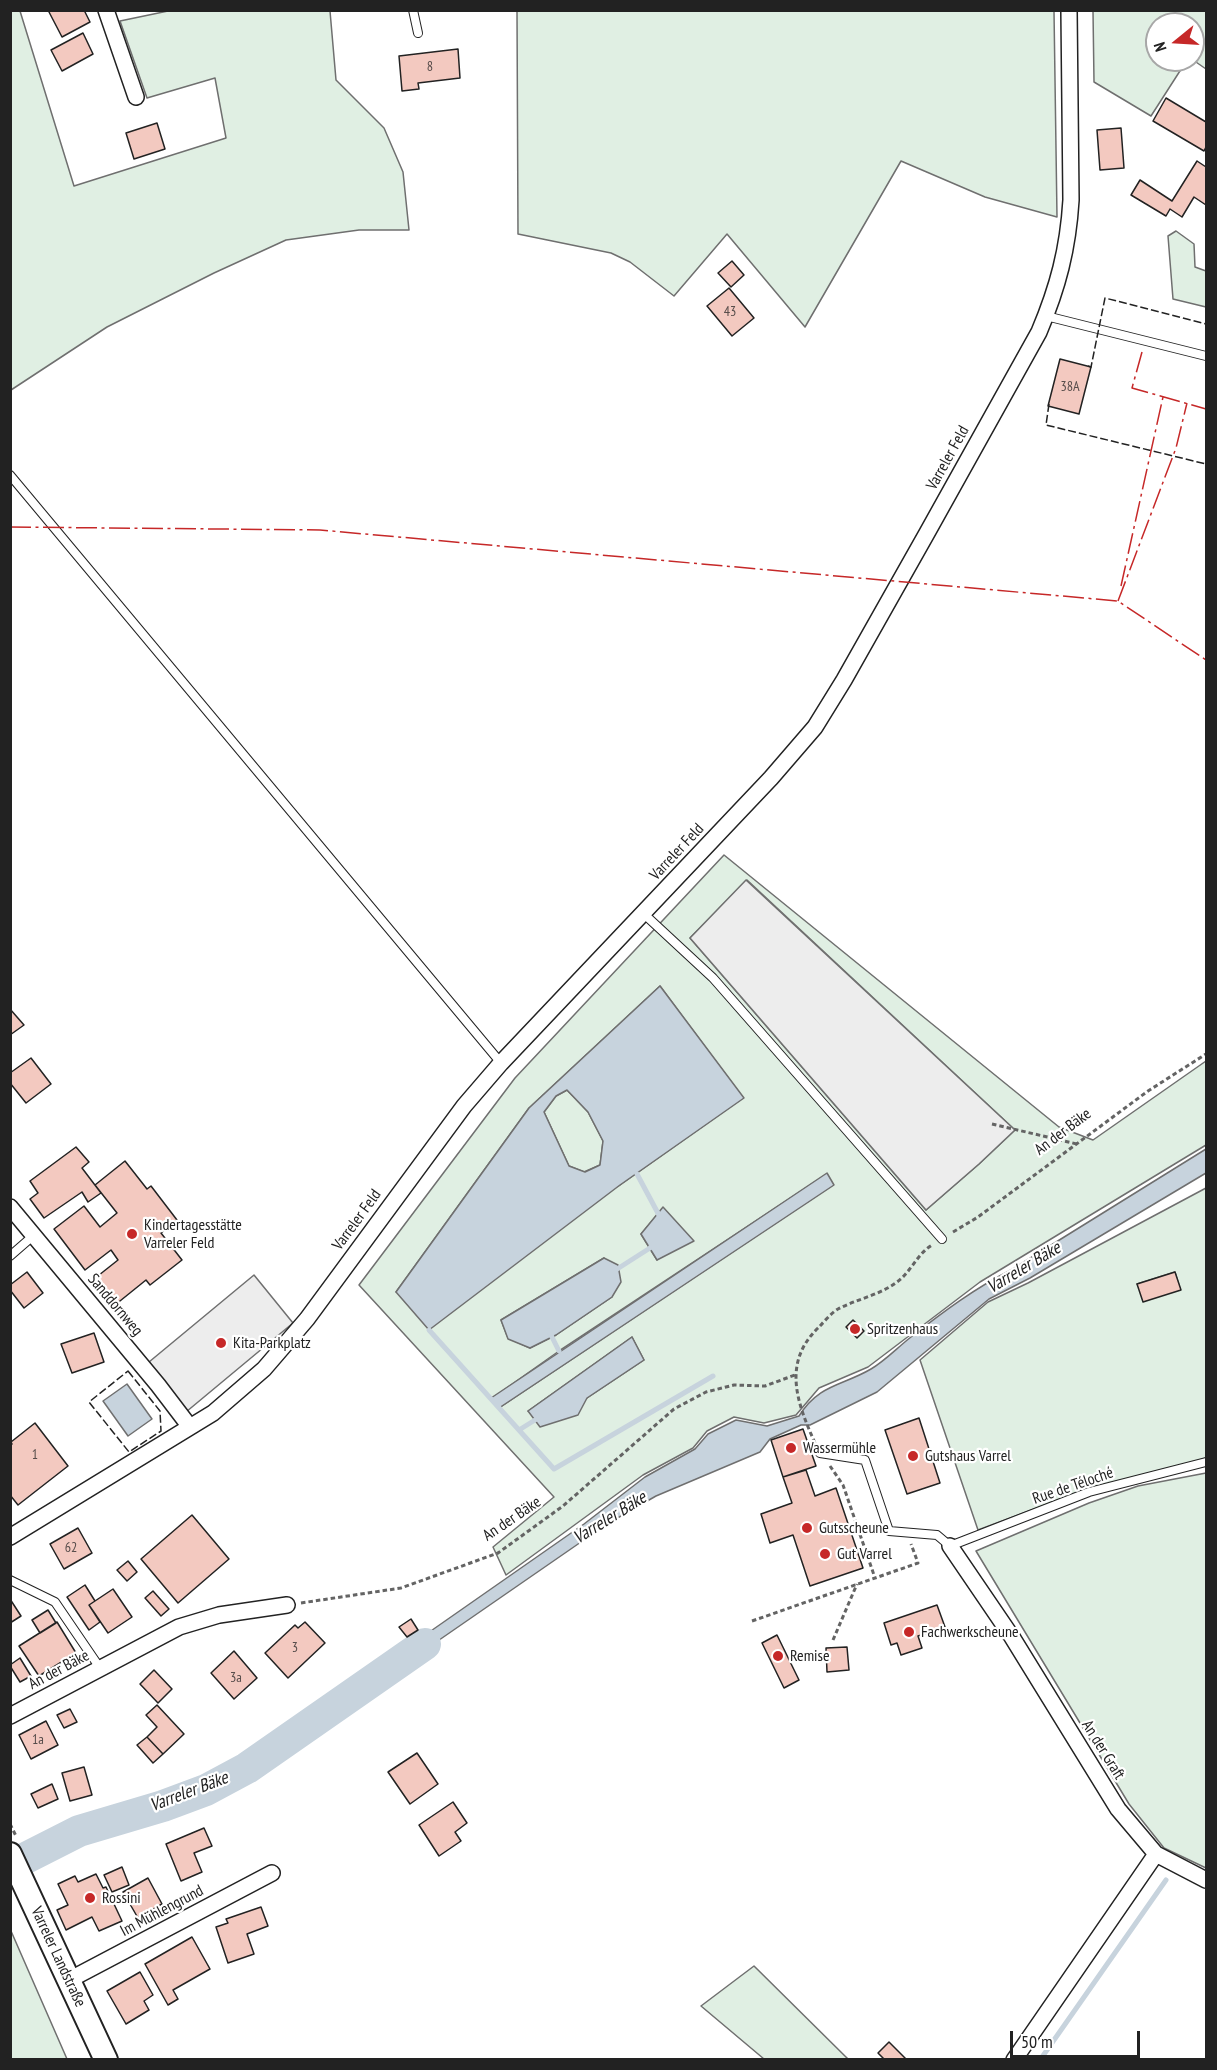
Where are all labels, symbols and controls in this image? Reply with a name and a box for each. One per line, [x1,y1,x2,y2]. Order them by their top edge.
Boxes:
north arrow [1145,12,1205,72]
text: N [1149,40,1171,54]
house number: 8 [427,59,433,75]
house number: 43 [724,304,736,320]
house number: 38A [1060,379,1080,395]
street label: Varreler Feld [923,423,973,493]
street label: Varreler Feld [646,820,708,884]
street label: An der Bäke [1031,1105,1095,1159]
street label: Varreler Feld [329,1186,385,1254]
place label: Kindertagesstätte Varreler Feld [144,1215,242,1253]
marker: Kindertagesstätte Varreler Feld [125,1227,139,1241]
water label: Varreler Bäke [983,1238,1065,1298]
street label: Sanddornweg [83,1270,147,1340]
place label: Spritzenhaus [867,1319,938,1339]
marker: Spritzenhaus [848,1322,862,1336]
place label: Kita-Parkplatz [233,1333,311,1353]
marker: Kita-Parkplatz [214,1336,228,1350]
place label: Wassermühle [803,1438,876,1458]
marker: Wassermühle [784,1441,798,1455]
place label: Gutshaus Varrel [925,1446,1011,1466]
house number: 1 [32,1447,38,1463]
marker: Gutshaus Varrel [906,1449,920,1463]
street label: Rue de Téloché [1030,1463,1116,1509]
water label: Varreler Bäke [569,1487,651,1549]
street label: An der Bäke [479,1493,545,1545]
place label: Gutsscheune [819,1518,889,1538]
marker: Gutsscheune [800,1521,814,1535]
house number: 62 [65,1540,77,1556]
place label: Gut Varrel [837,1544,892,1564]
marker: Gut Varrel [818,1547,832,1561]
place label: Fachwerkscheune [921,1622,1019,1642]
marker: Fachwerkscheune [902,1625,916,1639]
house number: 3 [292,1640,298,1656]
street label: An der Bäke [25,1646,93,1694]
place label: Remise [790,1646,830,1666]
marker: Remise [771,1649,785,1663]
house number: 3a [230,1670,242,1686]
street label: An der Graft [1077,1717,1129,1783]
house number: 1a [32,1732,44,1748]
water label: Varreler Bäke [147,1767,231,1817]
street label: Im Mühlengrund [117,1881,207,1941]
place label: Rossini [102,1888,141,1908]
marker: Rossini [83,1891,97,1905]
street label: Varreler Landstraße [26,1904,90,2010]
scale bar [1013,2019,1144,2057]
text: 50 m [1021,2030,1053,2053]

